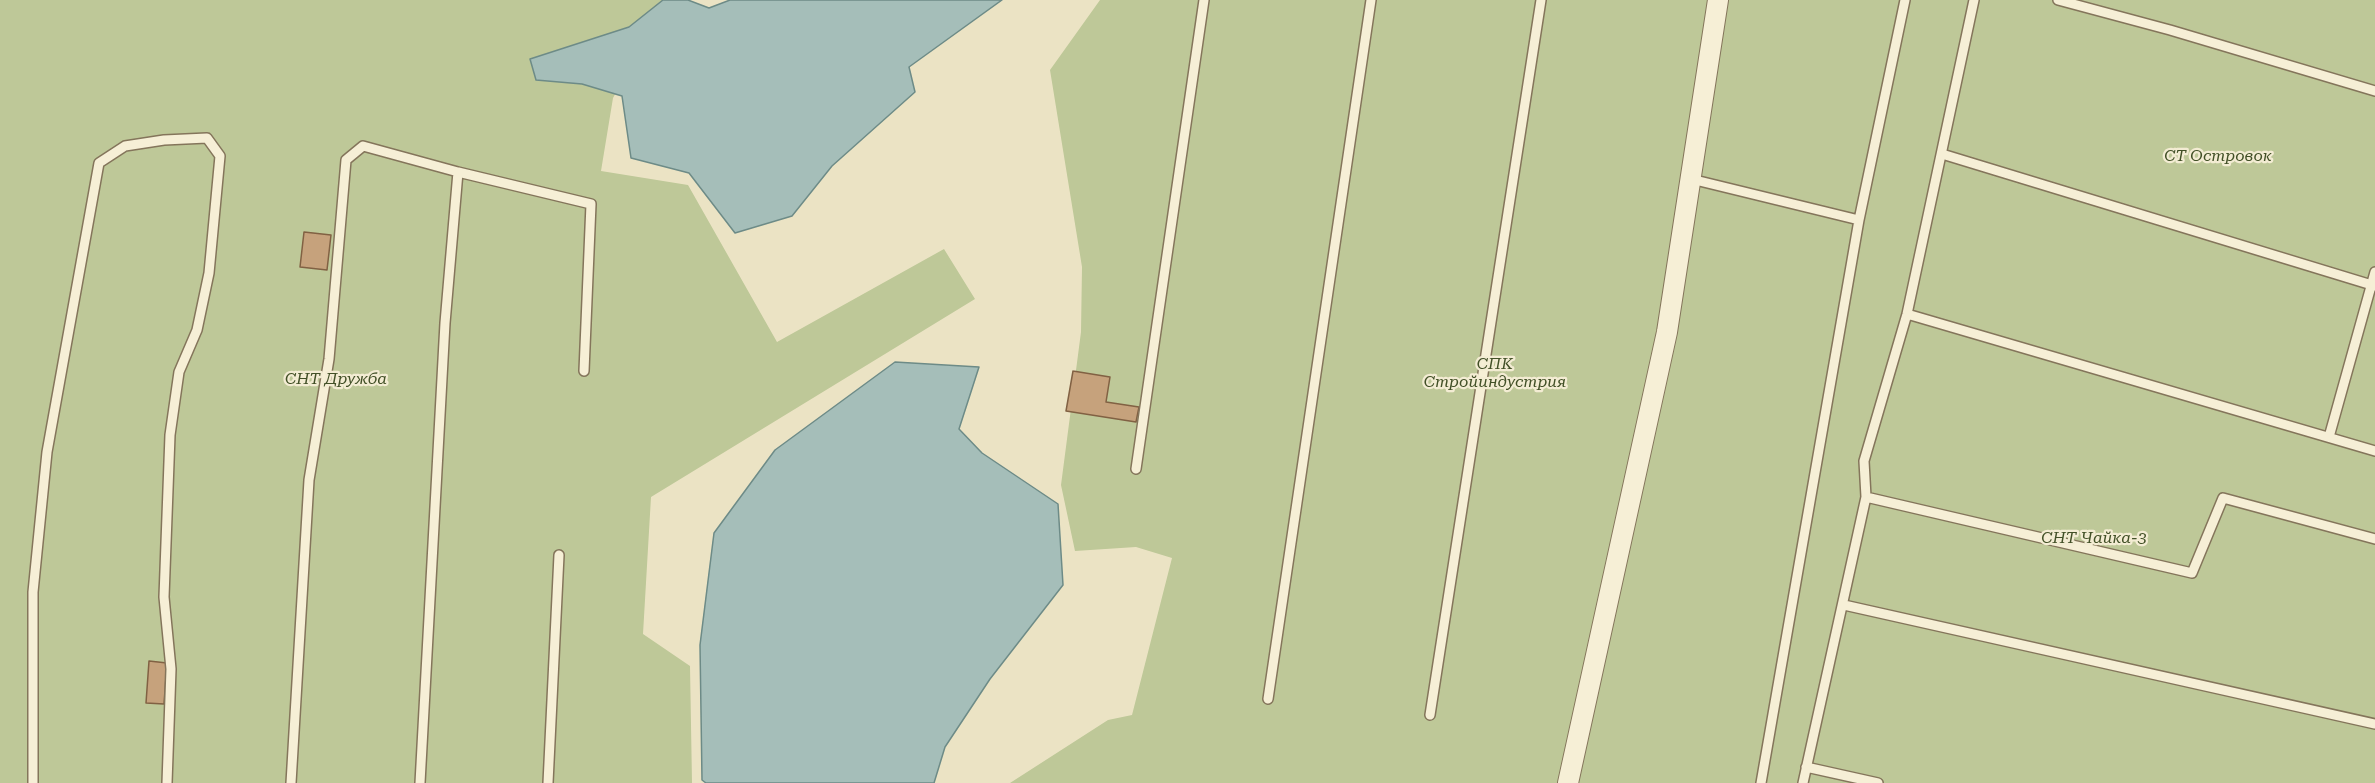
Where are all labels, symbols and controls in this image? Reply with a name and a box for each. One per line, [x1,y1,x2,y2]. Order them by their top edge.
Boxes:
park label: СТ Островок [2164,146,2272,166]
park label: СПК Стройиндустрия [1424,354,1566,392]
park label: СНТ Дружба [285,369,387,389]
park label: СНТ Чайка-3 [2041,528,2147,548]

